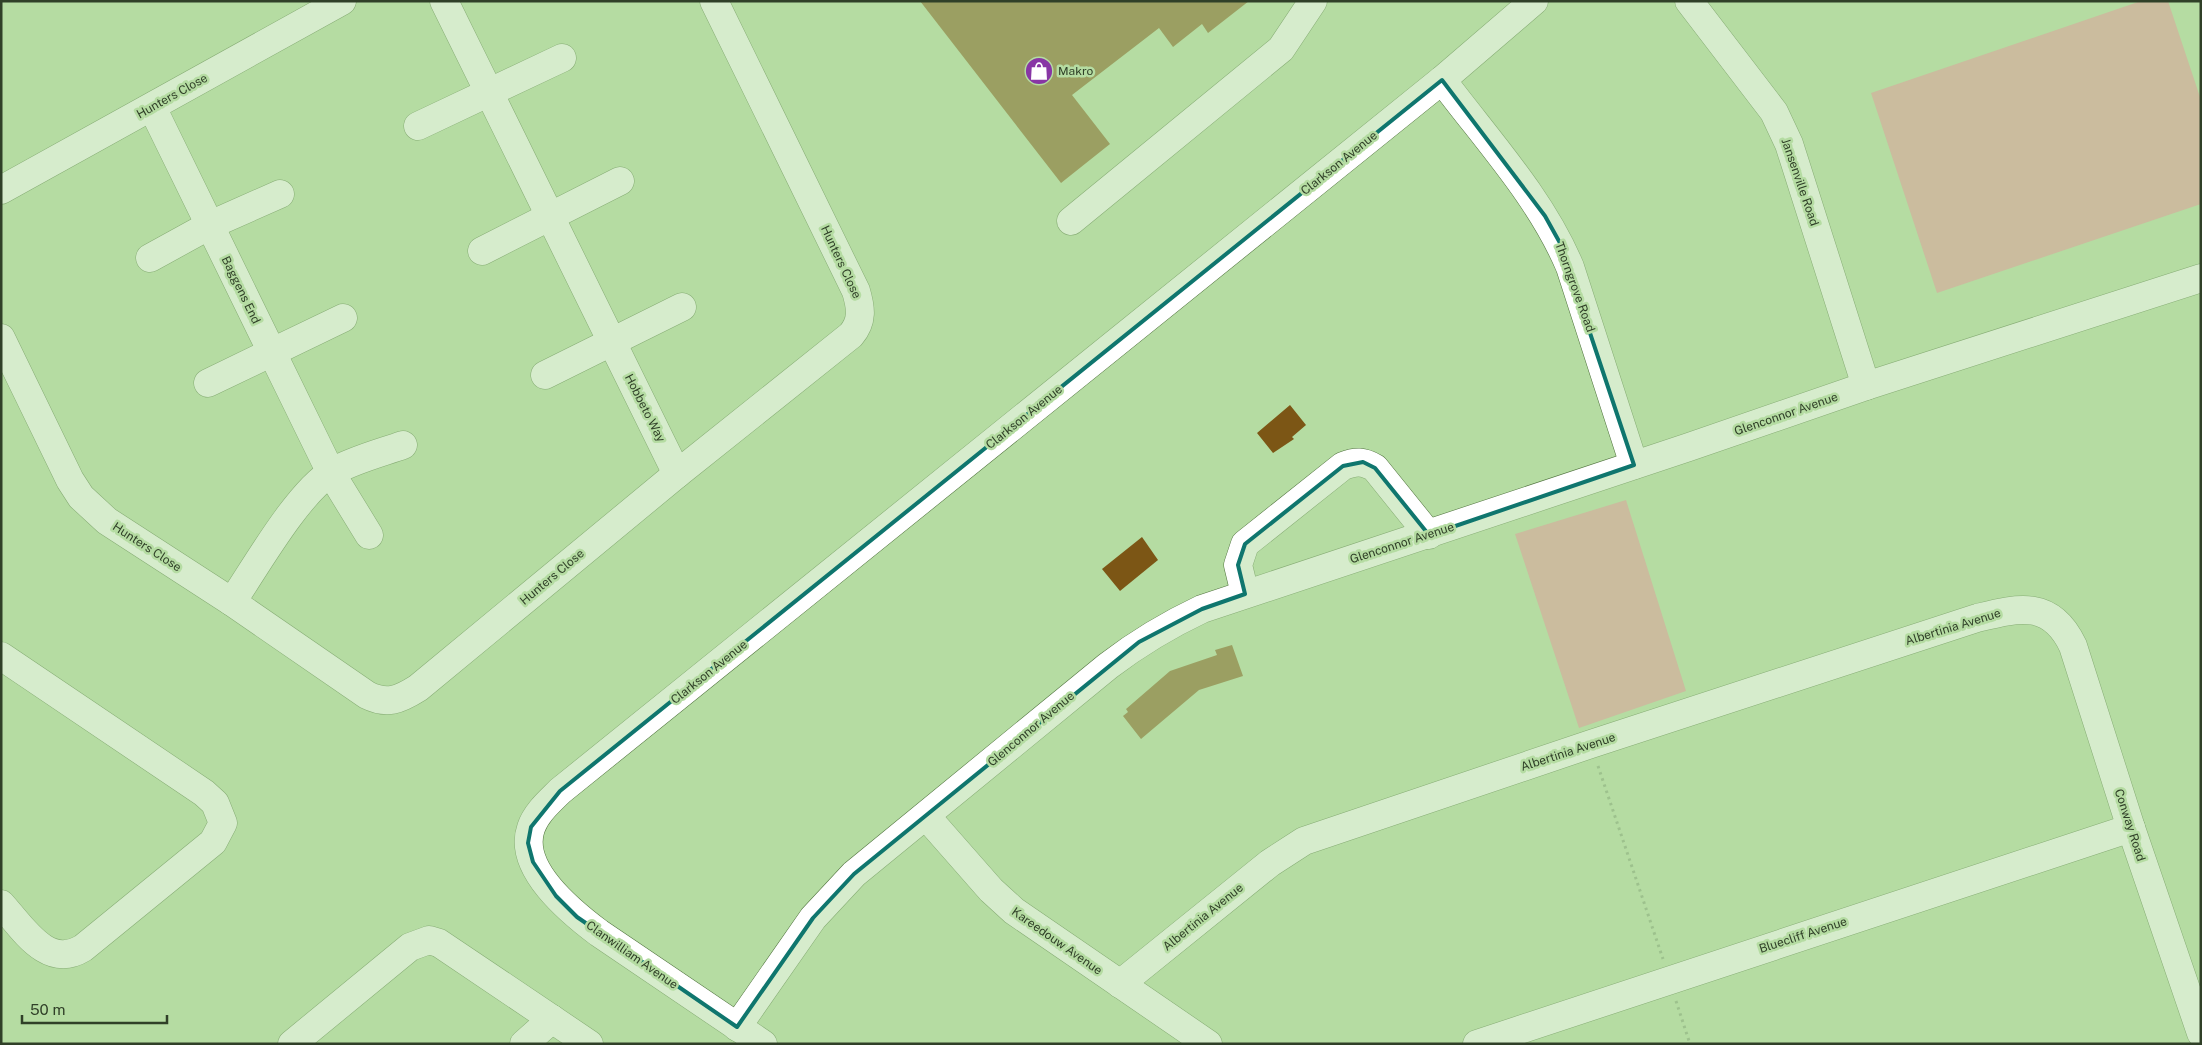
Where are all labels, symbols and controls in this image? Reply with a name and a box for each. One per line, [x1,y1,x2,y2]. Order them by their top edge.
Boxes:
shop icon: Makro [1024,56,1054,86]
place label: Makro [1058,64,1094,78]
street label: Hunters Close [134,71,210,121]
street label: Clarkson Avenue [1298,128,1380,198]
street label: Jansenville Road [1778,136,1822,228]
street label: Hunters Close [818,223,864,301]
street label: Thorngrove Road [1552,240,1598,334]
street label: Baggens End [219,254,263,326]
street label: Hobbeto Way [622,372,668,445]
street label: Clarkson Avenue [983,382,1065,452]
street label: Glenconnor Avenue [1732,390,1840,438]
street label: Hunters Close [110,520,184,574]
street label: Glenconnor Avenue [1348,520,1456,566]
street label: Hunters Close [517,546,587,608]
street label: Albertinia Avenue [1904,606,2003,648]
street label: Clarkson Avenue [668,637,750,707]
street label: Glenconnor Avenue [985,689,1077,769]
street label: Albertinia Avenue [1519,730,1617,774]
street label: Conway Road [2112,787,2148,863]
street label: Albertinia Avenue [1160,880,1246,954]
street label: Kareedouw Avenue [1009,905,1105,978]
street label: Bluecliff Avenue [1757,914,1849,956]
street label: Clanwilliam Avenue [583,918,681,992]
scale bar [22,992,168,1024]
text: 50 m [30,1001,65,1018]

